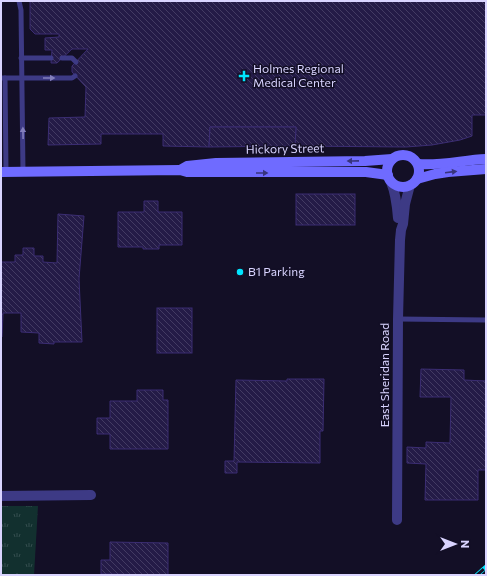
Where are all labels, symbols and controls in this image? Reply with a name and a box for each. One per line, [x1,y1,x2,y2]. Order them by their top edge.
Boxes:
place label: Holmes Regional Medical Center [253,61,344,89]
marker: Holmes Regional Medical Center [238,70,250,82]
one-way arrow [43,75,56,81]
one-way arrow [19,127,26,139]
street label: Hickory Street [246,140,324,156]
one-way arrow [346,158,359,164]
one-way arrow [445,168,457,175]
one-way arrow [256,170,269,176]
place label: B1 Parking [248,264,305,278]
marker: B1 Parking [235,267,245,277]
street label: East Sheridan Road [377,323,391,427]
north arrow [435,524,475,564]
text: N [459,540,472,548]

